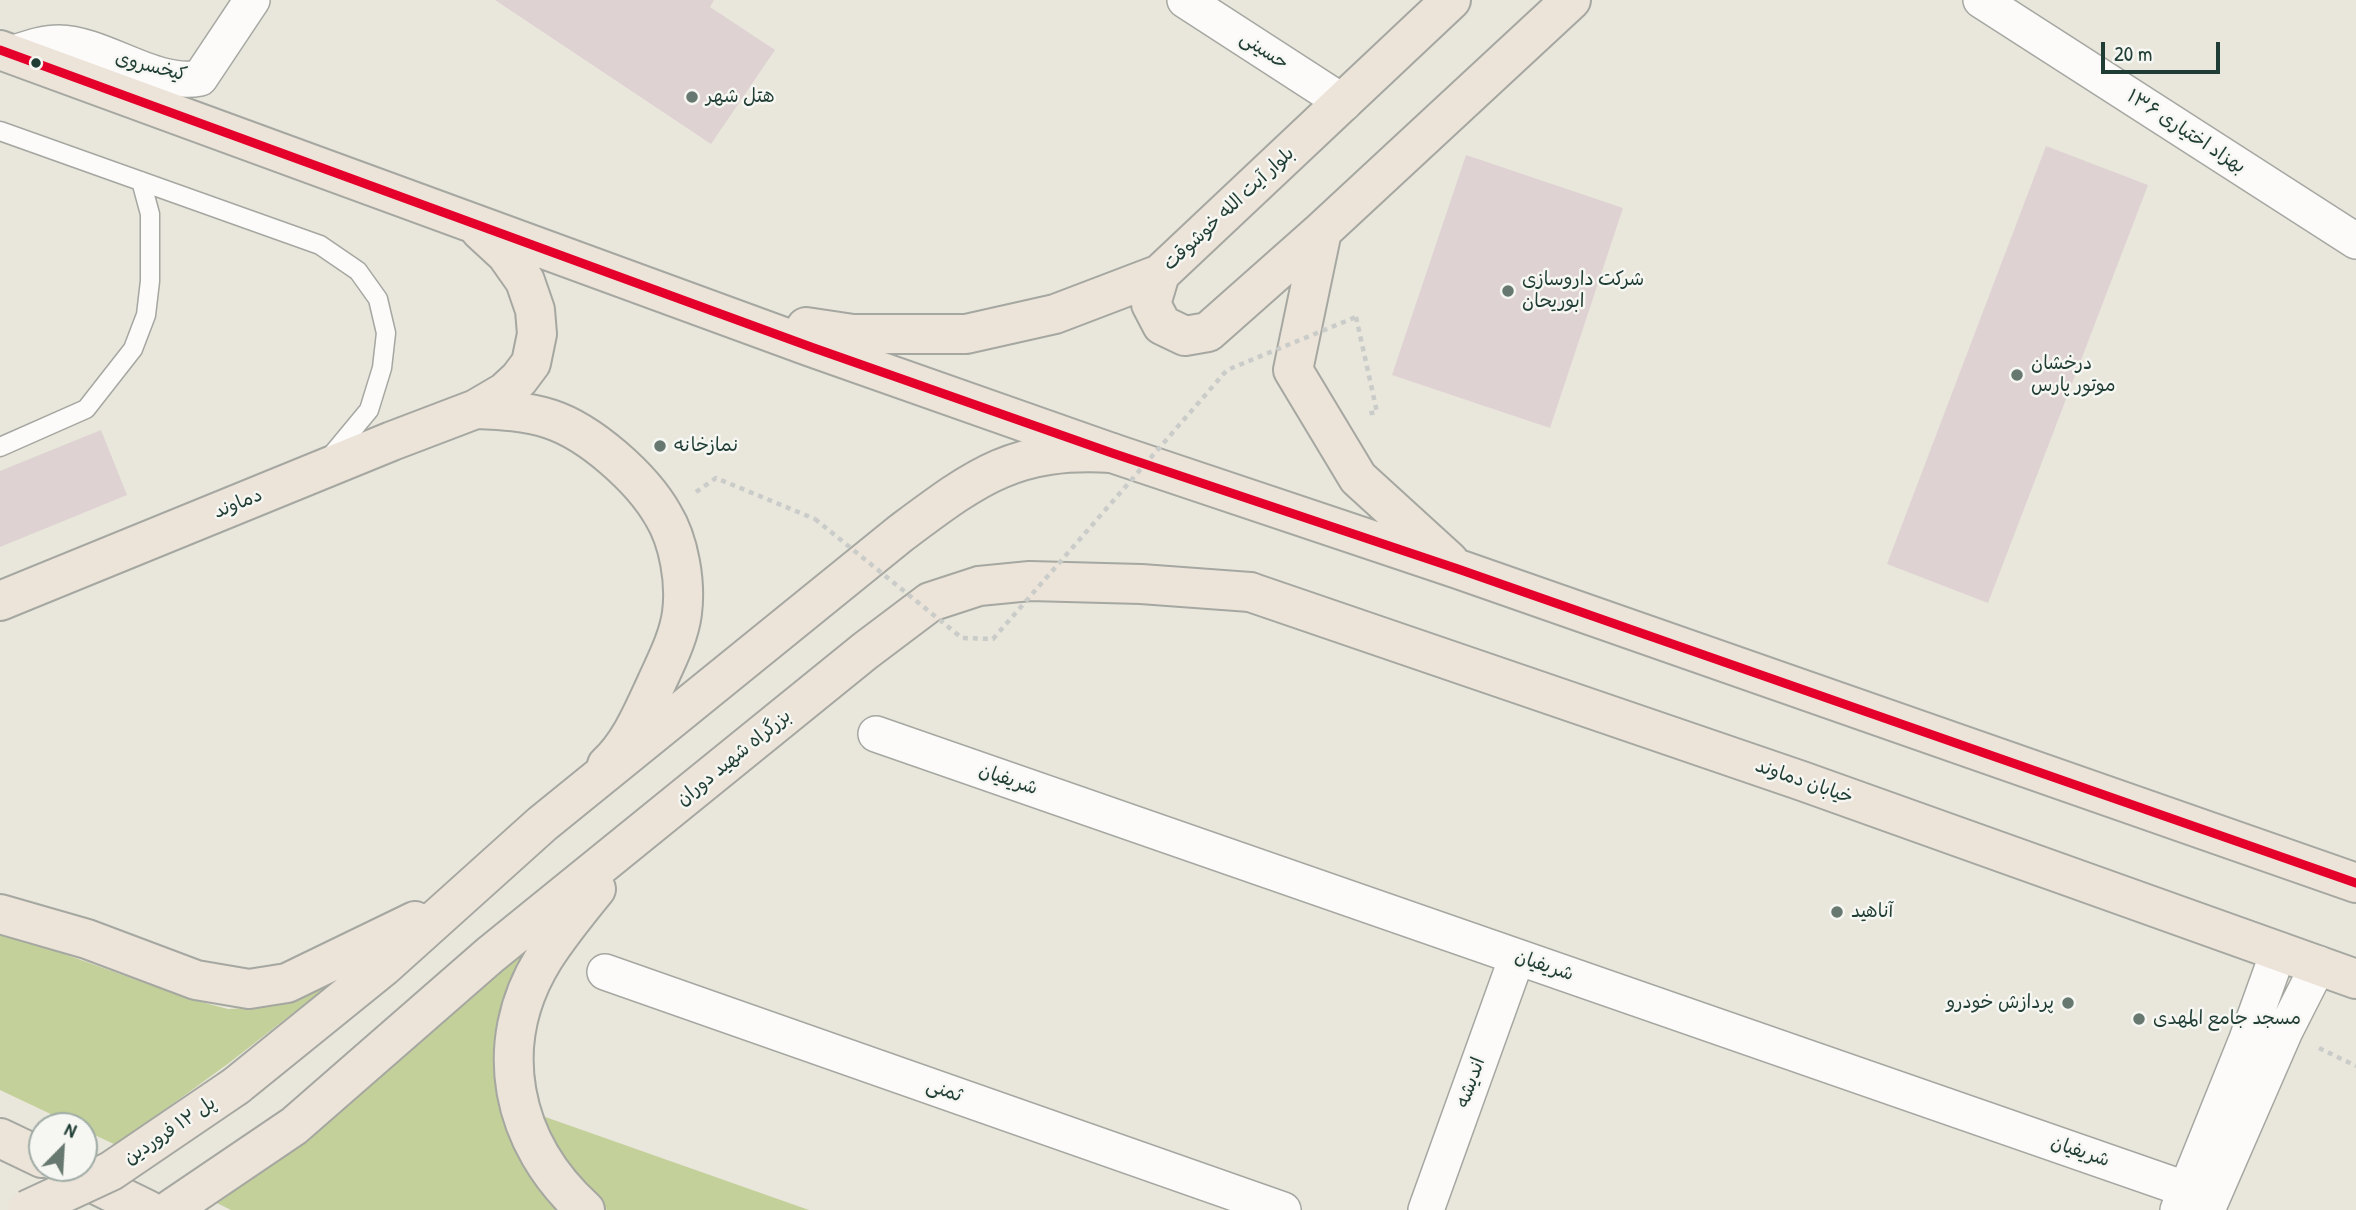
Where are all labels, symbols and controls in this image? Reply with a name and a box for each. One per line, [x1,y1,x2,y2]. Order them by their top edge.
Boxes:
street label: حسینی [1235,27,1293,75]
scale bar [2104,28,2223,72]
text: 20 m [2114,39,2152,68]
street label: کیخسروی [113,47,189,87]
unlabelled marker [29,56,43,70]
street label: بهزاد اختیاری ۱۳۶ [2122,85,2250,179]
place label: هتل شهر [706,86,775,108]
marker: هتل شهر [684,89,700,105]
street label: بلوار آیت الله خوشوقت [1159,142,1299,276]
place label: شرکت داروسازی ابوریحان [1522,269,1644,313]
marker: شرکت داروسازی ابوریحان [1500,283,1516,299]
place label: درخشان موتور پارس [2031,353,2116,397]
marker: درخشان موتور پارس [2009,367,2025,383]
place label: نمازخانه [674,435,738,457]
marker: نمازخانه [652,438,668,454]
street label: دماوند [210,484,266,524]
street label: بزرگراه شهید دوران [672,705,796,811]
street label: خیابان دماوند [1752,755,1856,809]
street label: شریفیان [976,759,1040,801]
place label: آناهید [1851,901,1893,923]
marker: آناهید [1829,904,1845,920]
street label: شریفیان [1512,945,1576,987]
place label: پردازش خودرو [1947,992,2054,1014]
marker: پردازش خودرو [2060,995,2076,1011]
place label: مسجد جامع المهدی [2153,1008,2301,1030]
marker: مسجد جامع المهدی [2131,1011,2147,1027]
street label: اندیشه [1451,1055,1491,1111]
street label: ثمنی [923,1074,965,1108]
street label: پل ۱۲ فروردین [120,1092,220,1170]
north arrow [28,1112,98,1182]
text: N [61,1116,81,1144]
street label: شریفیان [2048,1131,2112,1173]

